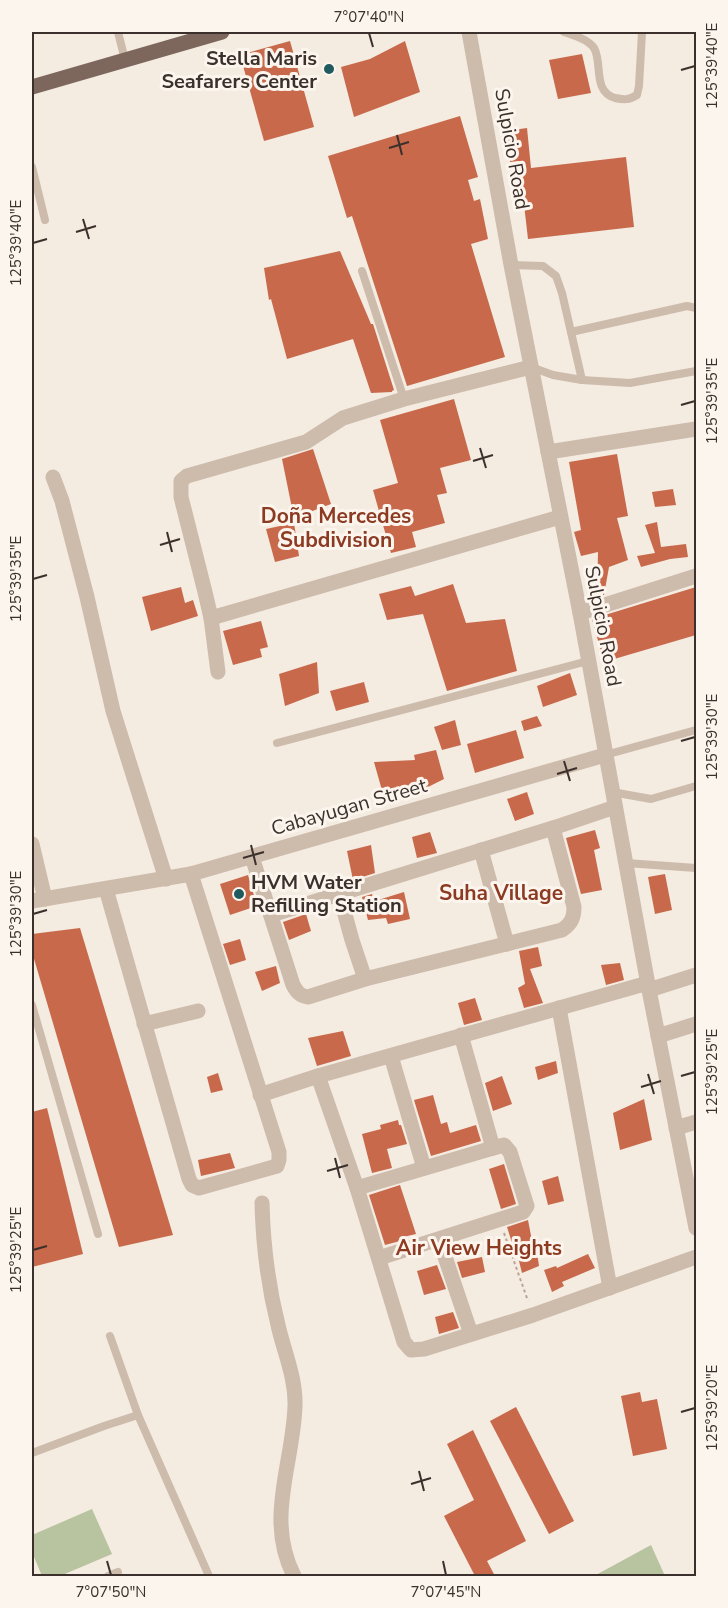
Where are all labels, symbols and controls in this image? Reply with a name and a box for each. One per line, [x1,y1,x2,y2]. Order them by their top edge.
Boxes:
text: 7°07'40"N [334,7,404,27]
text: 125°39'40"E [702,23,722,109]
place label: Stella Maris Seafarers Center [161,45,317,95]
marker: Stella Maris Seafarers Center [322,62,336,76]
street label: Sulpicio Road [488,86,536,212]
text: 125°39'40"E [6,200,26,286]
text: 125°39'35"E [702,358,722,444]
district label: Doña Mercedes Subdivision [261,502,411,554]
text: 125°39'35"E [6,536,26,622]
street label: Sulpicio Road [578,563,628,689]
text: 125°39'30"E [702,694,722,780]
street label: Cabayugan Street [268,772,431,842]
place label: HVM Water Refilling Station [251,869,402,919]
text: 125°39'30"E [6,871,26,957]
district label: Suha Village [439,879,563,907]
marker: HVM Water Refilling Station [232,887,246,901]
text: 125°39'25"E [702,1029,722,1115]
text: 125°39'25"E [6,1207,26,1293]
district label: Air View Heights [396,1234,562,1262]
text: 125°39'20"E [702,1365,722,1451]
text: 7°07'50"N [76,1582,146,1602]
text: 7°07'45"N [411,1582,481,1602]

